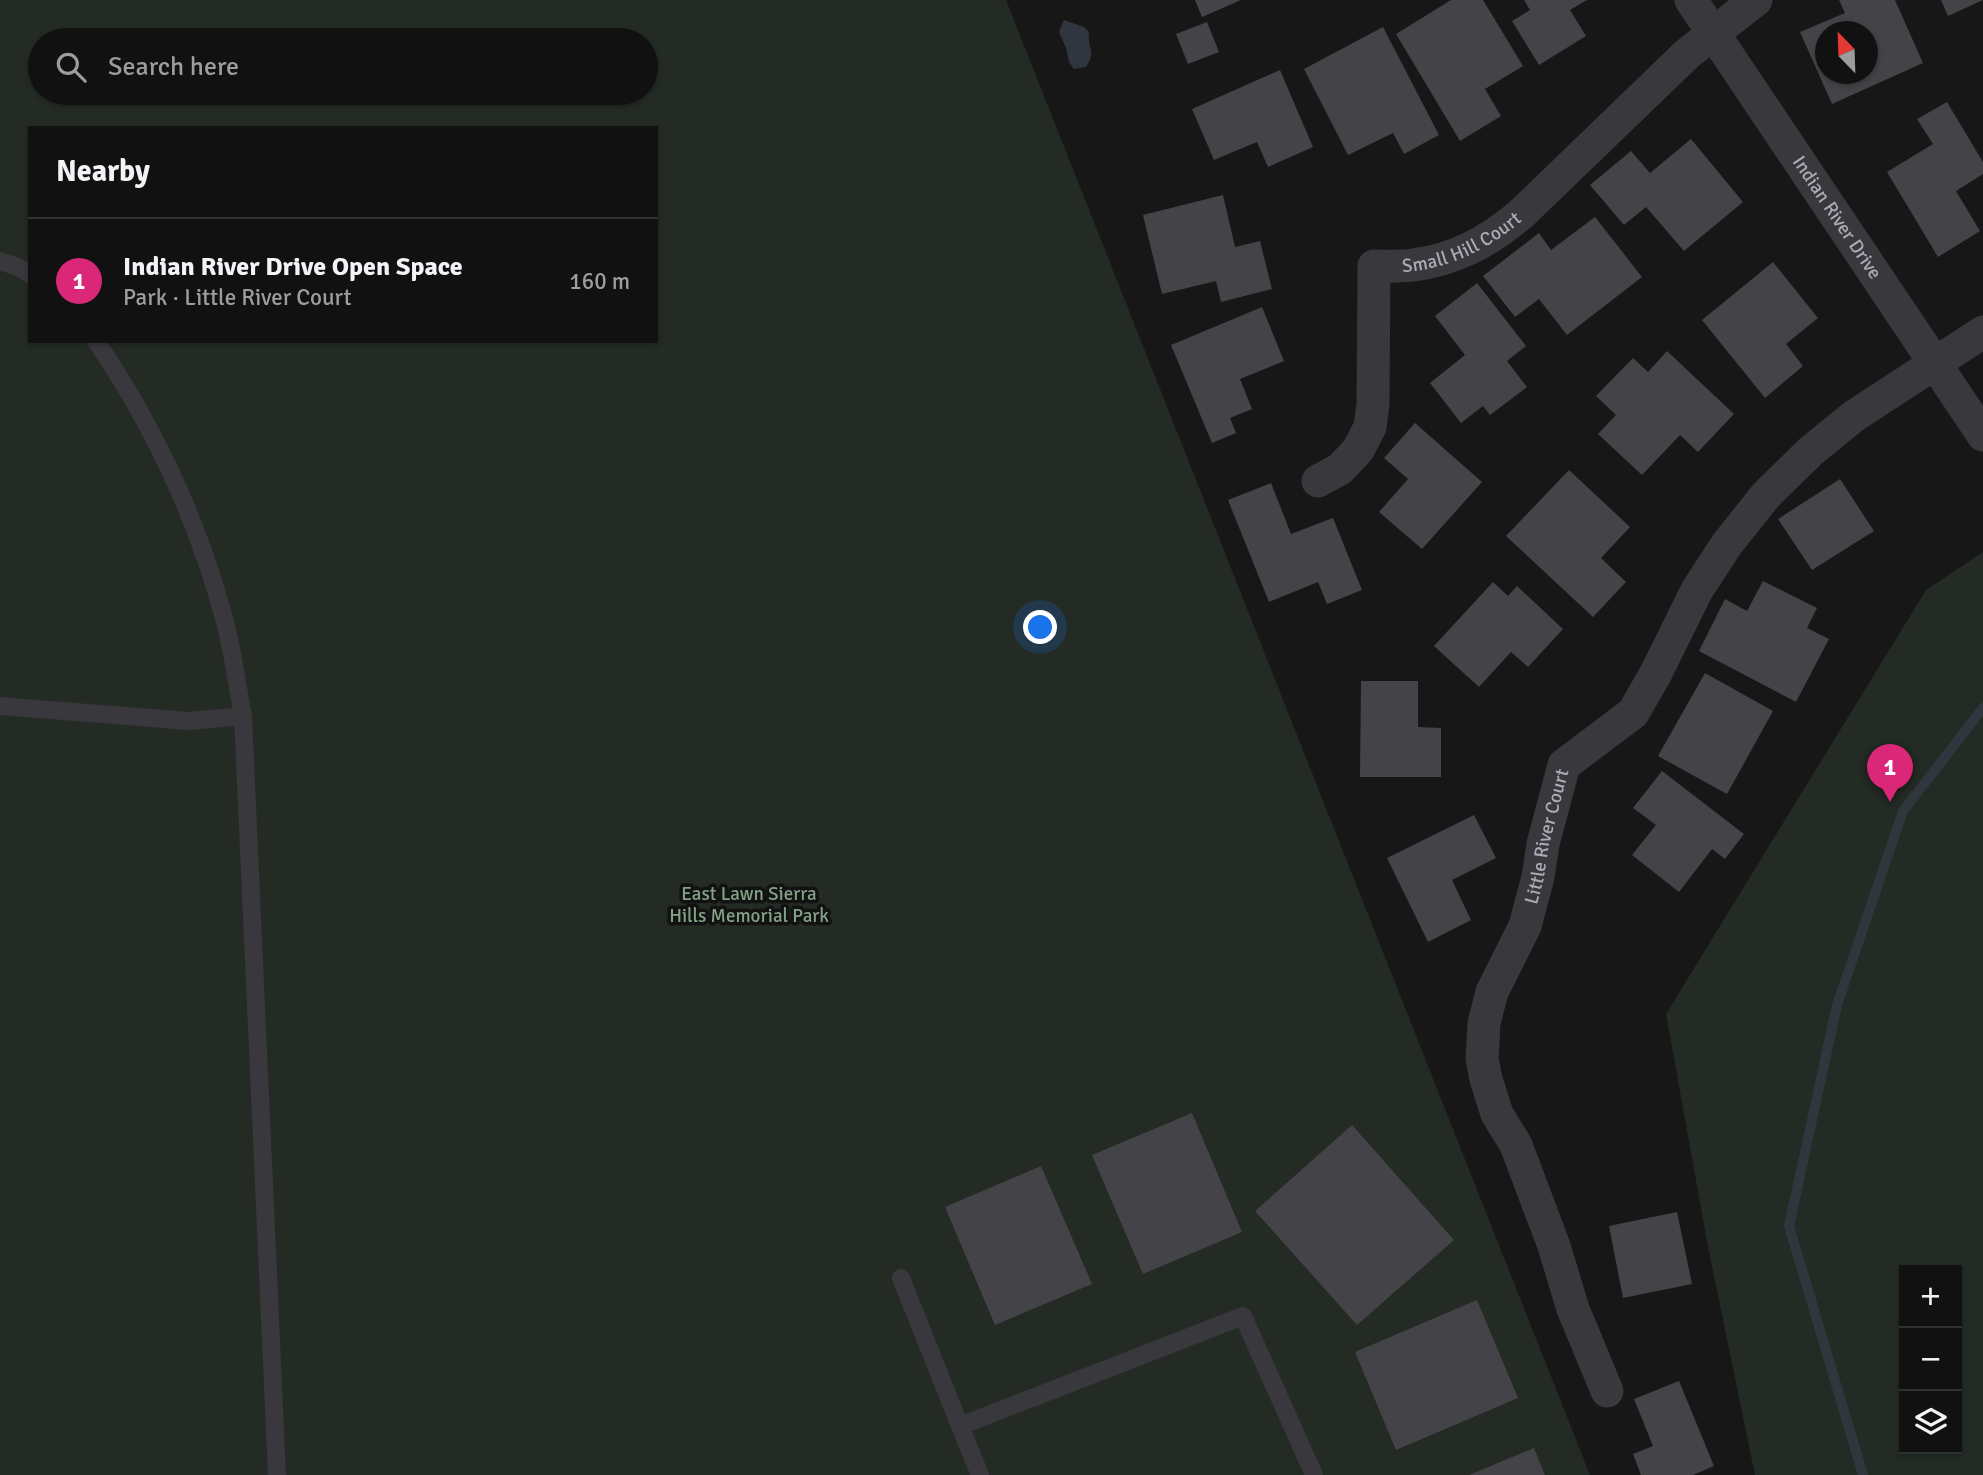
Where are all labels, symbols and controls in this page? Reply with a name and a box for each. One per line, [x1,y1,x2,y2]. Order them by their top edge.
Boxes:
north arrow [1815,21,1878,84]
search box [28,28,658,105]
icon: search [52,48,90,86]
text: Search here [108,51,239,83]
street label: Indian River Drive [1787,151,1887,284]
text: Nearby [56,153,150,190]
street label: Small Hill Court [1401,206,1527,278]
text: Indian River Drive Open Space [123,251,463,283]
text: 1 [73,267,85,296]
text: 160 m [569,267,630,296]
text: Park · Little River Court [123,283,351,312]
your location [1023,610,1057,644]
pin: 1 [1867,744,1913,802]
street label: Little River Court [1519,766,1575,907]
park label: East Lawn Sierra Hills Memorial Park [669,882,829,928]
map controls [1899,1265,1962,1454]
button: + [1899,1265,1962,1328]
button: − [1899,1328,1962,1391]
button: layers [1899,1391,1962,1454]

